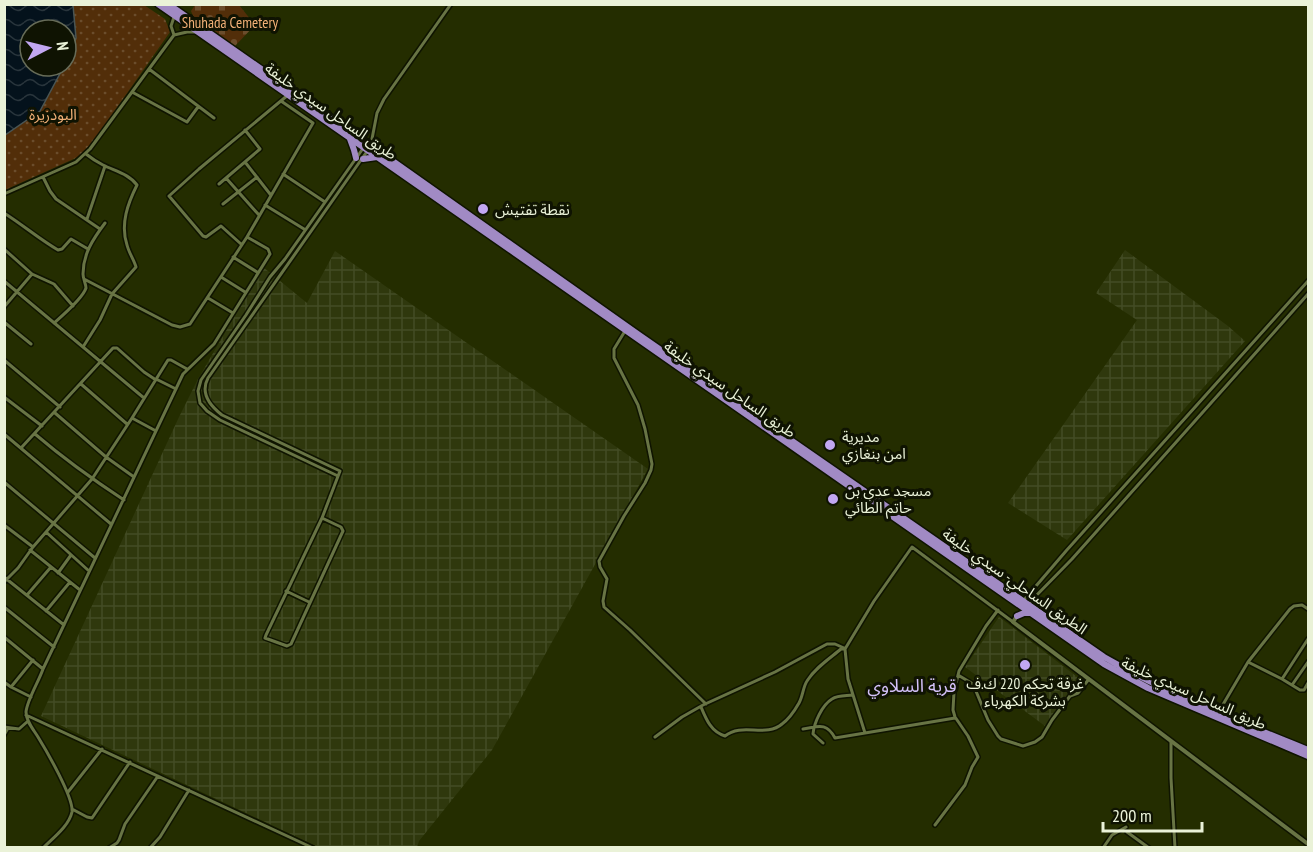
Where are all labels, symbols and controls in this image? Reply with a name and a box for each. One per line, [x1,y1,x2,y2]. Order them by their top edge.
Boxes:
park label: Shuhada Cemetery [182,13,279,32]
north arrow [18,18,78,78]
text: N [52,41,73,52]
street label: طريق الساحل سيدي خليفة [260,58,401,166]
park label: البودزيرة [29,105,77,124]
place label: نقطة تفتيش [495,200,570,219]
marker: نقطة تفتيش [476,202,490,216]
street label: طريق الساحل سيدي خليفة [659,336,800,444]
place label: مديرية امن بنغازي [842,427,906,465]
marker: مديرية امن بنغازي [823,438,837,452]
place label: مسجد عدي بن حاتم الطائي [845,481,931,519]
marker: مسجد عدي بن حاتم الطائي [826,492,840,506]
street label: الطريق الساحلي- سيدي خليفة [937,524,1091,640]
street label: طريق الساحل سيدي خليفة [1118,652,1269,736]
marker: غرفة تحكم 220 ك.ف بشركة الكهرباء [1018,658,1032,672]
district label: قرية السلاوي [867,674,957,699]
place label: غرفة تحكم 220 ك.ف بشركة الكهرباء [966,674,1084,710]
scale bar [1103,795,1202,833]
text: 200 m [1112,804,1152,827]

